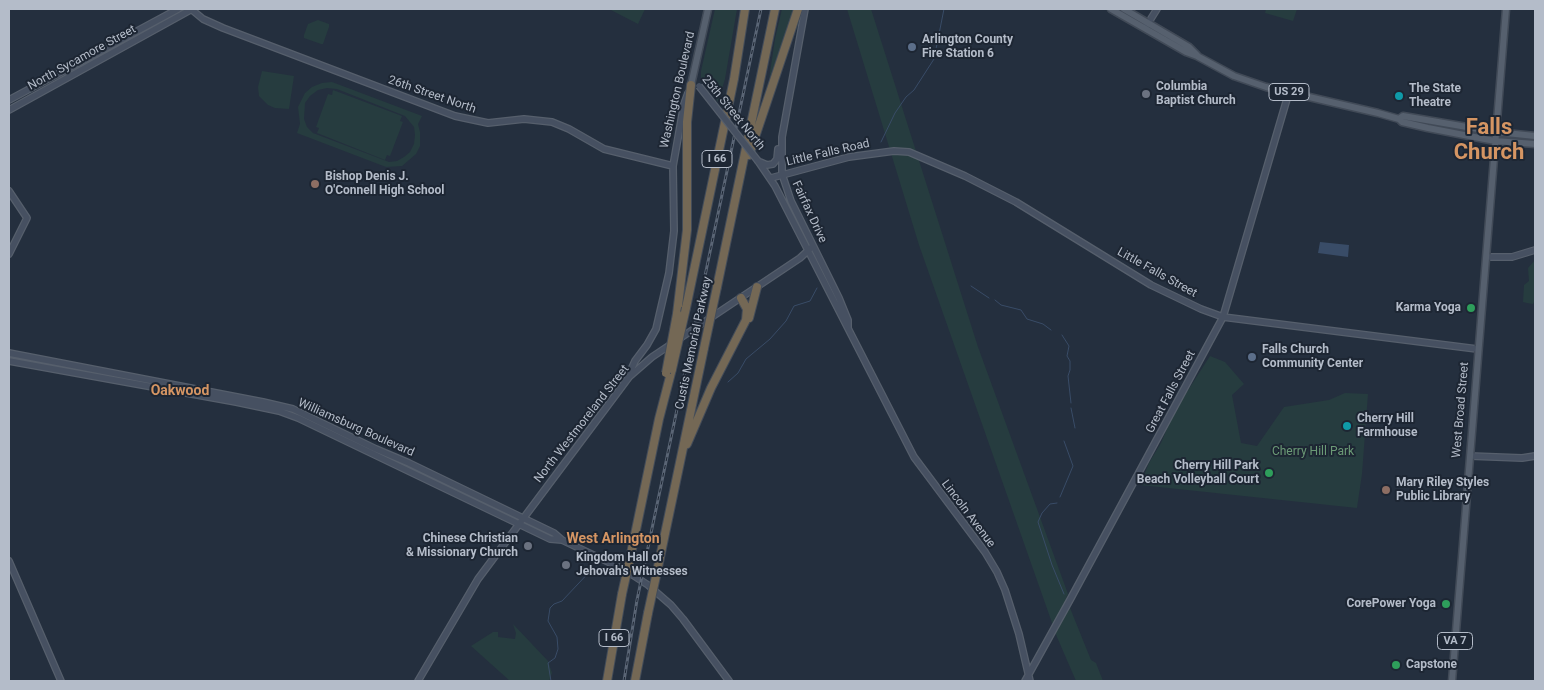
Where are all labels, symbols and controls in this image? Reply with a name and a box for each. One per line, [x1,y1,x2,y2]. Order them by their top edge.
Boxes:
street label: North Sycamore Street [26,22,138,94]
street label: Washington Boulevard [658,30,698,150]
place label: Arlington County Fire Station 6 [922,33,1013,61]
marker: Arlington County Fire Station 6 [906,41,918,53]
street label: 26th Street North [386,73,478,117]
street label: 25th Street North [698,73,768,153]
place label: Columbia Baptist Church [1156,80,1236,108]
place label: The State Theatre [1409,82,1461,110]
road number: US 29 [1269,84,1309,100]
marker: Columbia Baptist Church [1140,88,1152,100]
marker: The State Theatre [1393,90,1405,102]
district label: Falls Church [1454,115,1524,166]
street label: Little Falls Road [785,136,871,170]
road number: I 66 [702,150,732,168]
place label: Bishop Denis J. O'Connell High School [325,170,444,198]
marker: Bishop Denis J. O'Connell High School [309,178,321,190]
street label: Fairfax Drive [788,179,830,245]
street label: Little Falls Street [1115,245,1199,301]
street label: Custis Memorial Parkway [673,275,715,411]
place label: Karma Yoga [1396,301,1461,315]
marker: Karma Yoga [1465,302,1477,314]
place label: Falls Church Community Center [1262,343,1363,371]
street label: Great Falls Street [1143,348,1199,436]
marker: Falls Church Community Center [1246,351,1258,363]
street label: West Broad Street [1450,361,1472,459]
street label: North Westmoreland Street [532,362,632,486]
district label: Oakwood [151,383,209,399]
street label: Williamsburg Boulevard [296,396,416,460]
place label: Cherry Hill Farmhouse [1357,412,1417,440]
marker: Cherry Hill Farmhouse [1341,420,1353,432]
park label: Cherry Hill Park [1272,445,1354,459]
place label: Cherry Hill Park Beach Volleyball Court [1137,459,1259,487]
marker: Cherry Hill Park Beach Volleyball Court [1263,467,1275,479]
place label: Mary Riley Styles Public Library [1396,476,1489,504]
street label: Lincoln Avenue [938,477,998,551]
marker: Mary Riley Styles Public Library [1380,484,1392,496]
district label: West Arlington [566,531,660,547]
place label: Chinese Christian & Missionary Church [406,532,518,560]
marker: Chinese Christian & Missionary Church [522,540,534,552]
place label: Kingdom Hall of Jehovah's Witnesses [576,551,688,579]
marker: Kingdom Hall of Jehovah's Witnesses [560,559,572,571]
place label: CorePower Yoga [1346,597,1436,611]
marker: CorePower Yoga [1440,598,1452,610]
road number: I 66 [599,630,629,646]
road number: VA 7 [1438,632,1472,649]
place label: Capstone [1406,658,1457,672]
marker: Capstone [1390,659,1402,671]

